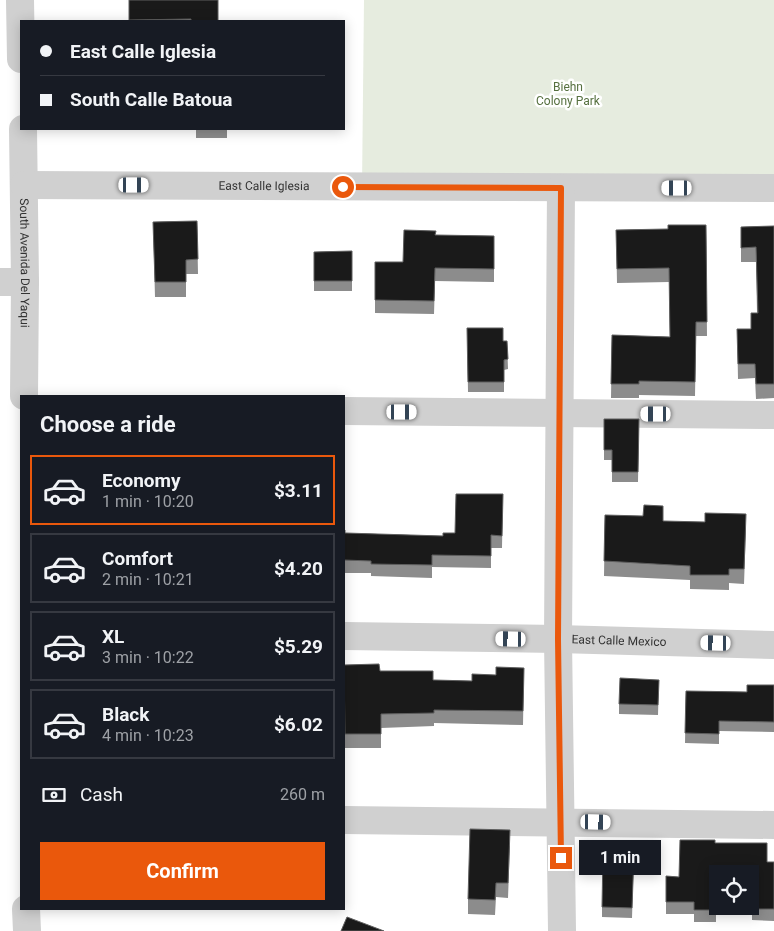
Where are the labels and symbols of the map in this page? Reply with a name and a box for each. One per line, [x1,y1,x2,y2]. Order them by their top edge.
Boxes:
park label: Biehn Colony Park [536,80,601,108]
route start [332,176,354,198]
car [119,178,149,193]
street label: East Calle Iglesia [218,179,310,193]
car [662,181,692,196]
street label: South Avenida Del Yaqui [17,198,32,328]
car [387,405,417,420]
car [641,407,671,422]
car [495,631,526,647]
street label: East Calle Mexico [571,632,667,649]
car [700,635,731,651]
car [580,814,611,830]
callout: 1 min [578,840,661,876]
route end [550,847,572,869]

